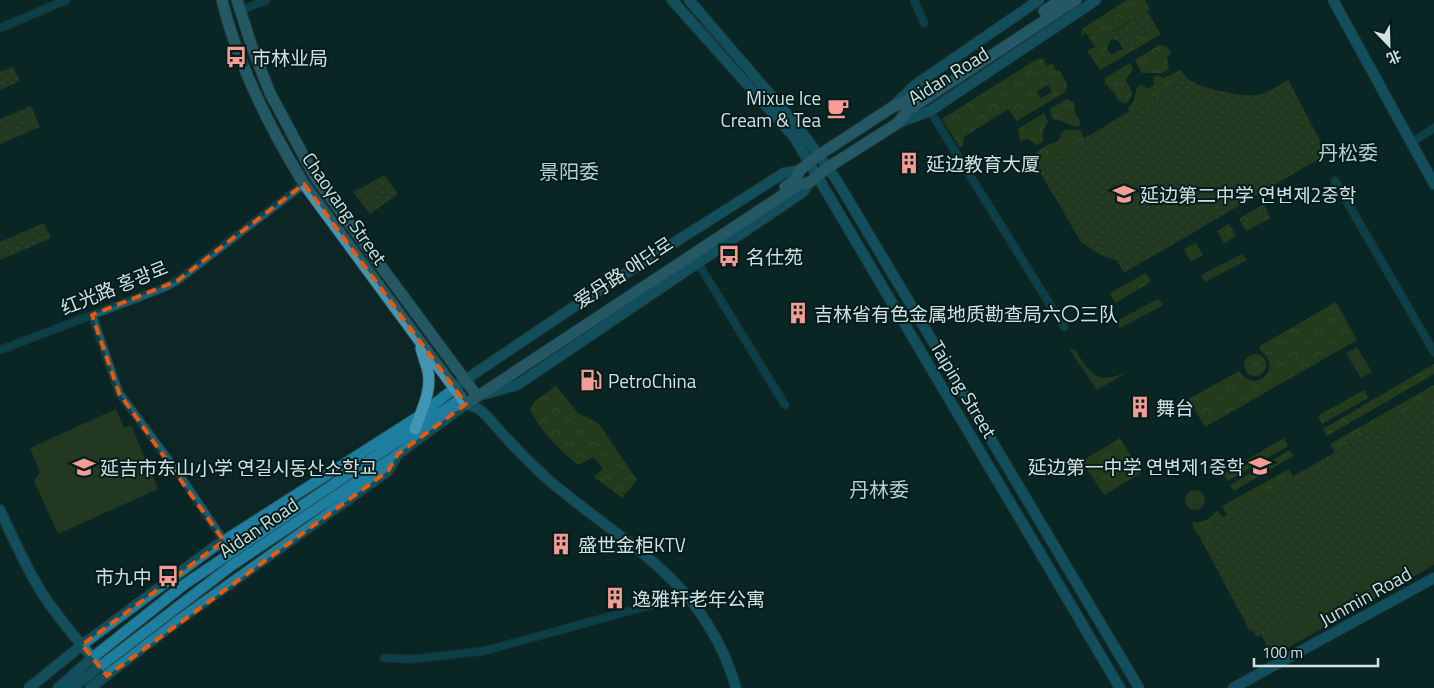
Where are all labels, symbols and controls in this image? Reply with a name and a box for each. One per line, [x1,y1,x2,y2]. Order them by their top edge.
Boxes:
north arrow [1364,20,1414,70]
street label: Aidan Road [902,39,994,111]
place label: 市林业局 [252,43,328,72]
bus stop icon: 市林业局 [223,44,249,70]
text: 北 [1384,45,1405,70]
place label: Mixue Ice Cream & Tea [721,83,821,134]
cafe icon: Mixue Ice Cream & Tea [825,95,851,121]
district label: 丹松委 [1318,137,1378,168]
street label: Chaoyang Street [295,146,395,270]
place label: 延边教育大厦 [926,149,1040,178]
building icon: 延边教育大厦 [896,150,922,176]
district label: 景阳委 [539,156,599,187]
place label: 延边第二中学 연변제2중학 [1140,180,1357,209]
school or university icon: 延边第二中学 연변제2중학 [1111,181,1137,207]
street label: 爱丹路 애단로 [567,229,679,315]
place label: 名仕苑 [746,242,803,271]
bus stop icon: 名仕苑 [716,243,742,269]
street label: 红光路 홍광로 [56,252,172,322]
place label: 吉林省有色金属地质勘查局六〇三队 [814,299,1118,328]
building icon: 吉林省有色金属地质勘查局六〇三队 [785,300,811,326]
street label: Taiping Street [923,335,1005,444]
place label: PetroChina [608,366,697,395]
fuel station icon: PetroChina [578,367,604,393]
place label: 舞台 [1156,393,1194,422]
building icon: 舞台 [1127,394,1153,420]
place label: 延边第一中学 연변제1중학 [1028,452,1245,481]
place label: 延吉市东山小学 연길시동산소학교 [100,453,377,482]
school or university icon: 延边第一中学 연변제1중학 [1247,453,1273,479]
school or university icon: 延吉市东山小学 연길시동산소학교 [71,454,97,480]
district label: 丹林委 [849,474,909,505]
street label: Aidan Road [212,490,304,564]
place label: 盛世金柜KTV [578,530,686,559]
building icon: 盛世金柜KTV [548,531,574,557]
street label: Junmin Road [1314,559,1416,633]
place label: 市九中 [95,562,152,591]
bus stop icon: 市九中 [155,563,181,589]
place label: 逸雅轩老年公寓 [632,584,765,613]
building icon: 逸雅轩老年公寓 [602,585,628,611]
scale bar [1254,636,1378,668]
text: 100 m [1262,641,1303,664]

